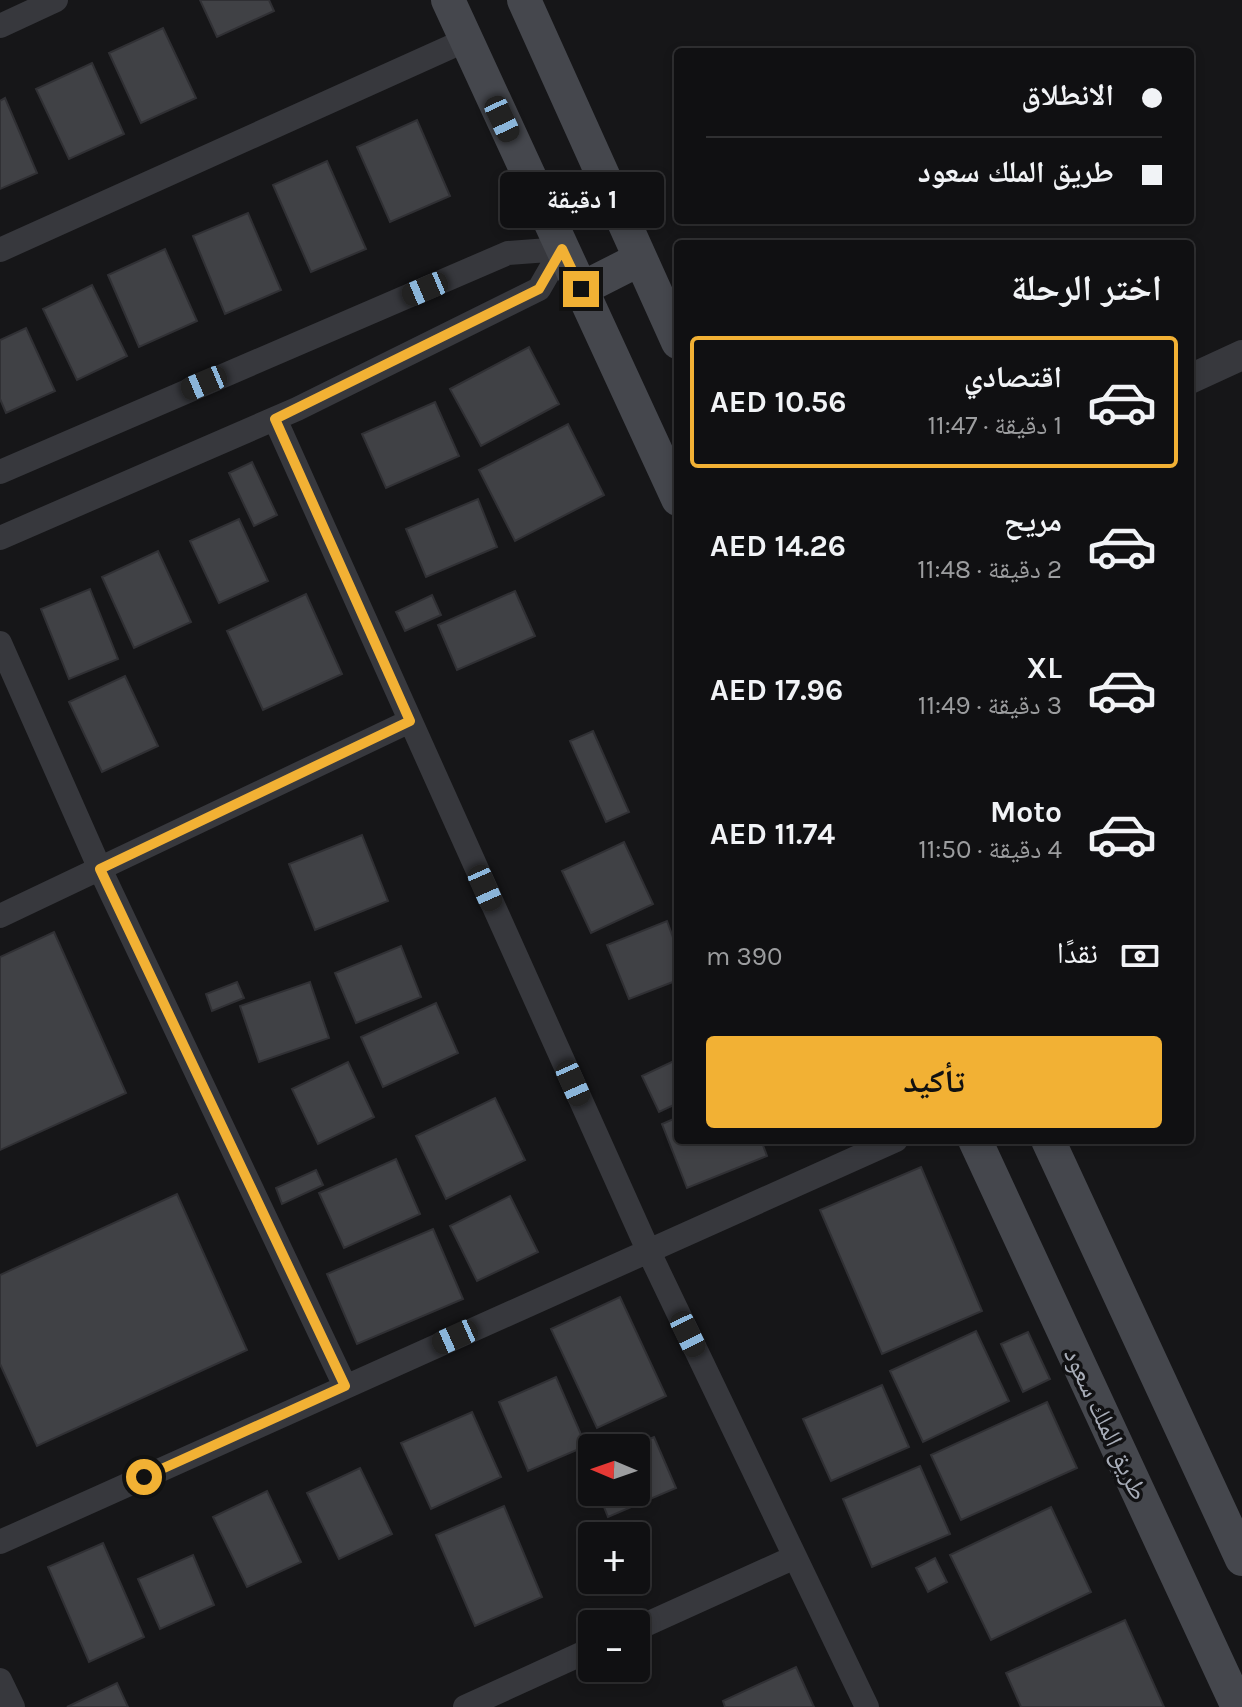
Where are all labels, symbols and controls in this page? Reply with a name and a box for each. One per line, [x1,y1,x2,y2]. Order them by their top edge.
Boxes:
text: الانطلاق [1021,77,1114,113]
car [481,92,523,146]
text: طريق الملك سعود [918,154,1114,190]
callout: 1 دقيقة [499,173,663,229]
text: 1 دقيقة [547,184,617,215]
text: اختر الرحلة [1011,267,1162,309]
car [398,269,452,309]
route end [563,271,599,307]
text: اقتصادي [964,359,1062,395]
car [177,363,231,403]
icon: car [1086,366,1158,438]
text: AED 10.56 [710,384,846,420]
text: 1 دقيقة · 11:47 [927,410,1062,441]
text: مريح [1004,503,1062,539]
icon: car [1086,510,1158,582]
text: AED 14.26 [710,528,846,564]
text: 2 دقيقة · 11:48 [917,554,1062,585]
text: XL [1027,650,1062,686]
icon: car [1086,654,1158,726]
text: AED 17.96 [710,672,843,708]
text: 3 دقيقة · 11:49 [918,690,1062,721]
text: Moto [990,794,1062,830]
icon: car [1086,798,1158,870]
text: AED 11.74 [710,816,835,852]
text: 4 دقيقة · 11:50 [918,834,1062,865]
car [464,861,506,915]
icon: cash [1118,934,1162,978]
text: نقدًا [1057,935,1098,971]
text: 390 m [706,941,782,972]
button: تأكيد [706,1036,1162,1128]
car [552,1056,594,1110]
car [667,1307,709,1361]
car [428,1316,482,1358]
street label: طريق الملك سعود [1057,1343,1155,1505]
north arrow [578,1434,650,1506]
map controls [578,1434,650,1682]
route start [126,1459,162,1495]
button: + [578,1522,650,1594]
button: − [578,1610,650,1682]

